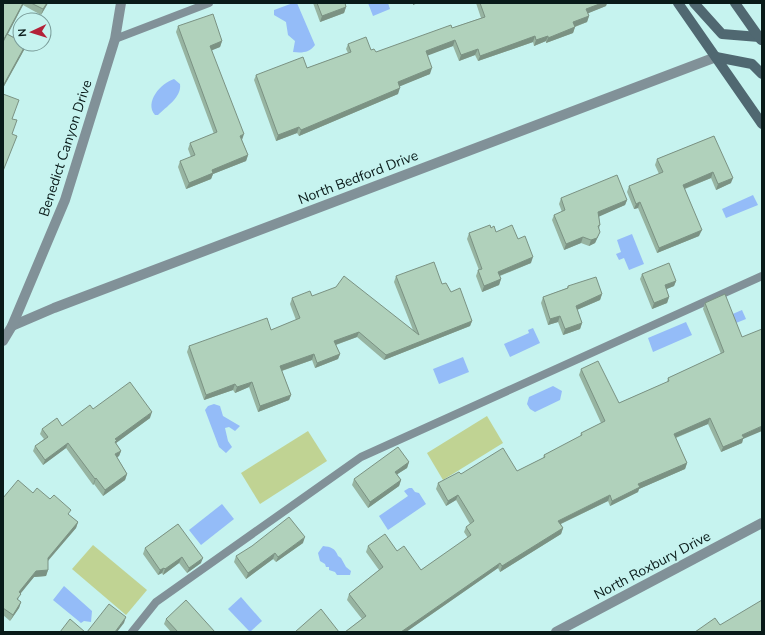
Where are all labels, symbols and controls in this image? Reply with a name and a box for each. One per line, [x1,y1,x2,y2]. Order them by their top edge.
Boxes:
north arrow [12,12,52,52]
text: N [15,28,30,37]
street label: Benedict Canyon Drive [34,77,97,219]
street label: North Bedford Drive [295,146,421,209]
street label: North Roxbury Drive [591,527,714,604]

